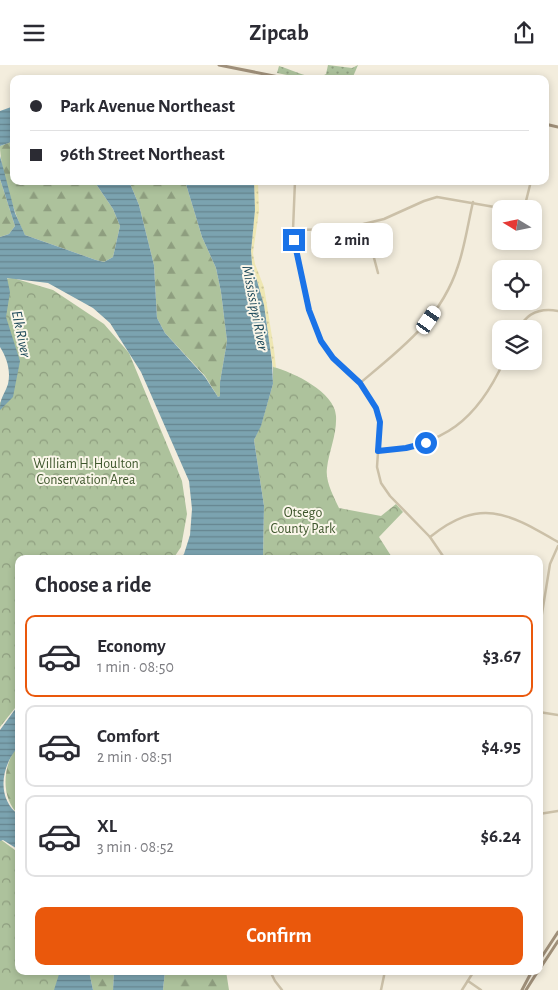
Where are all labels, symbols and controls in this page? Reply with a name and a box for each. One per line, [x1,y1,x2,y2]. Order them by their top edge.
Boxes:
icon: menu [20,19,48,47]
icon: share [510,19,538,47]
text: Zipcab [249,22,309,44]
text: Park Avenue Northeast [60,97,235,116]
text: 96th Street Northeast [60,145,225,164]
north arrow [492,200,542,250]
map controls [492,200,542,370]
callout: 2 min [312,223,394,257]
route end [283,229,305,251]
text: 2 min [334,232,370,248]
button: locate [492,260,542,310]
water label: Mississippi River [239,264,271,353]
car [414,303,443,337]
water label: Elk River [9,309,33,360]
button: layers [492,320,542,370]
route start [415,432,437,454]
park label: William H. Houlton Conservation Area [33,457,139,487]
park label: Otsego County Park [270,506,336,536]
text: Choose a ride [35,574,151,596]
icon: car [37,634,82,679]
text: Economy [97,637,166,656]
text: $3.67 [483,647,521,666]
text: 1 min · 08:50 [97,659,174,675]
icon: car [37,724,82,769]
text: Comfort [97,727,159,746]
text: $4.95 [481,737,521,756]
text: 2 min · 08:51 [97,749,173,765]
icon: car [37,814,82,859]
text: XL [97,817,117,836]
text: $6.24 [480,827,521,846]
text: 3 min · 08:52 [97,839,174,855]
button: Confirm [35,907,523,965]

